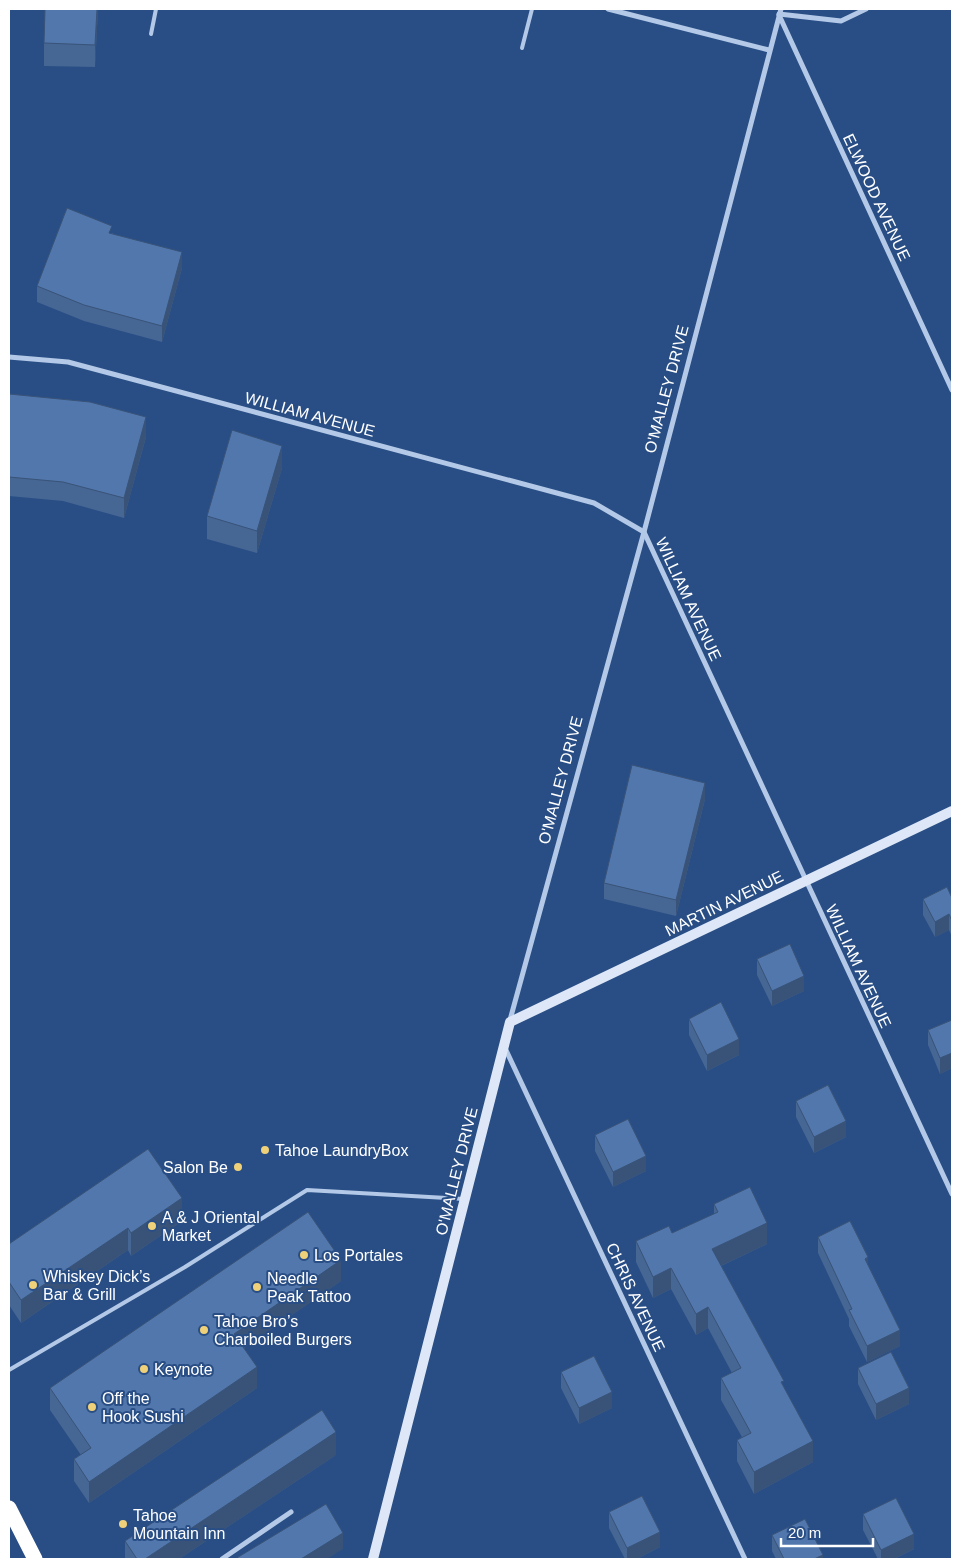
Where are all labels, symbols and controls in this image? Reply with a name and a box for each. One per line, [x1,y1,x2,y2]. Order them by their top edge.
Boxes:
street label: ELWOOD AVENUE [840,131,913,263]
street label: O'MALLEY DRIVE [641,323,692,455]
street label: WILLIAM AVENUE [243,389,377,440]
street label: WILLIAM AVENUE [653,535,725,664]
street label: O'MALLEY DRIVE [535,714,586,846]
street label: MARTIN AVENUE [662,867,786,939]
street label: WILLIAM AVENUE [823,902,895,1031]
street label: O'MALLEY DRIVE [432,1105,481,1237]
place label: Tahoe LaundryBox [275,1142,408,1159]
marker: Tahoe LaundryBox [259,1144,271,1156]
place label: Salon Be [163,1159,228,1176]
marker: Salon Be [232,1161,244,1173]
place label: A & J Oriental Market [162,1209,260,1244]
marker: A & J Oriental Market [146,1220,158,1232]
street label: CHRIS AVENUE [603,1240,668,1354]
place label: Los Portales [314,1247,403,1264]
marker: Los Portales [298,1249,310,1261]
place label: Whiskey Dick’s Bar & Grill [43,1268,150,1303]
place label: Needle Peak Tattoo [267,1270,351,1305]
marker: Whiskey Dick’s Bar & Grill [27,1279,39,1291]
marker: Needle Peak Tattoo [251,1281,263,1293]
place label: Tahoe Bro’s Charboiled Burgers [214,1313,352,1348]
marker: Tahoe Bro’s Charboiled Burgers [198,1324,210,1336]
place label: Keynote [154,1361,213,1378]
marker: Keynote [138,1363,150,1375]
place label: Off the Hook Sushi [102,1390,184,1425]
marker: Off the Hook Sushi [86,1401,98,1413]
place label: Tahoe Mountain Inn [133,1507,226,1542]
scale bar [781,1516,874,1548]
marker: Tahoe Mountain Inn [117,1518,129,1530]
text: 20 m [788,1524,821,1541]

